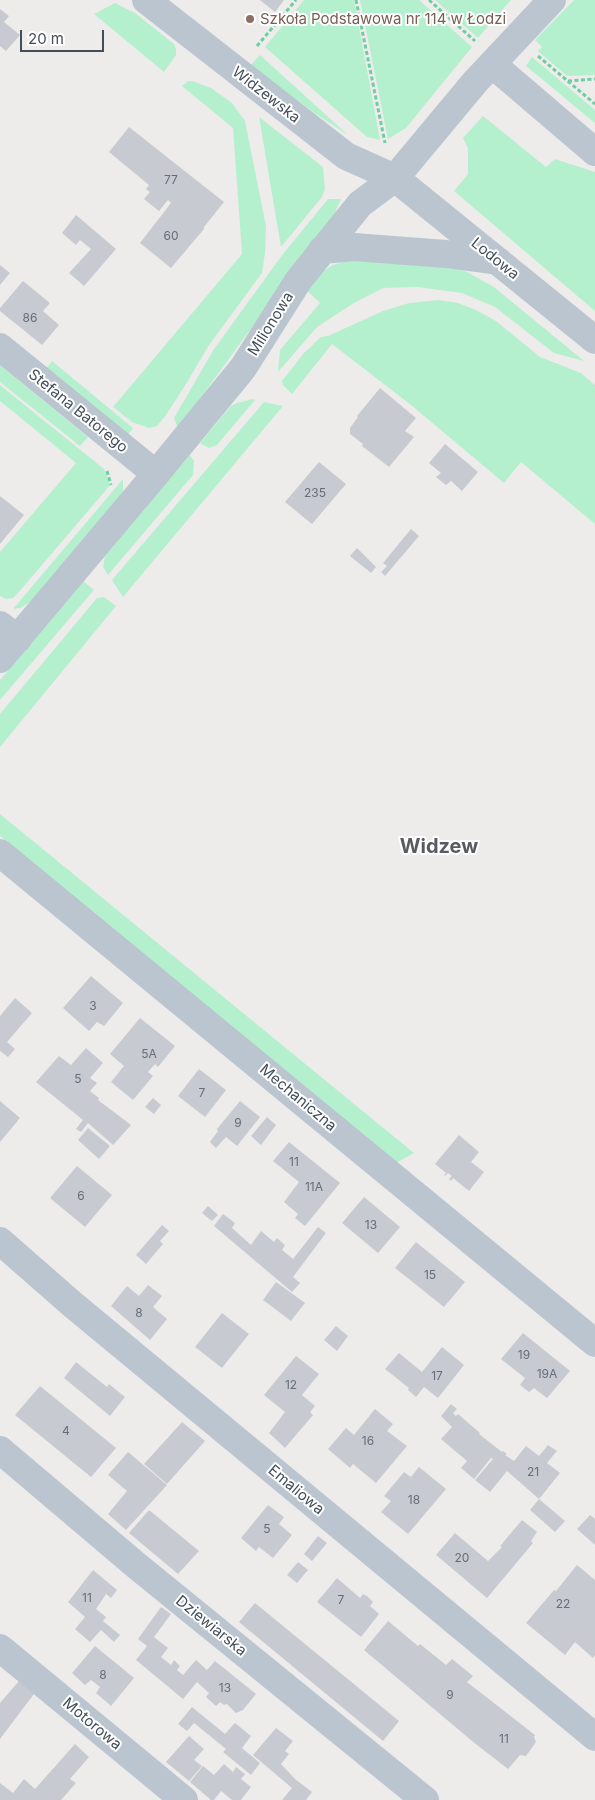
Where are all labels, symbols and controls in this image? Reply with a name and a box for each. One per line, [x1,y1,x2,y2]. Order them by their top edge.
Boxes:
place label: Szkoła Podstawowa nr 114 w Łodzi [260,10,506,28]
marker: Szkoła Podstawowa nr 114 w Łodzi [244,13,256,25]
scale bar [22,20,106,52]
text: 20 m [28,29,64,48]
street label: Widzewska [229,63,303,127]
house number: 77 [164,173,178,187]
house number: 60 [163,229,179,243]
street label: Lodowa [468,234,522,284]
street label: Milionowa [244,289,298,359]
house number: 86 [23,311,37,325]
street label: Stefana Batorego [25,365,131,457]
house number: 235 [304,486,326,500]
district label: Widzew [400,835,478,859]
house number: 3 [89,999,97,1013]
house number: 5A [141,1047,157,1061]
street label: Mechaniczna [256,1061,340,1135]
house number: 5 [74,1072,82,1086]
house number: 7 [199,1086,205,1100]
house number: 9 [234,1116,242,1130]
house number: 11 [289,1155,299,1169]
house number: 11A [305,1180,323,1194]
house number: 6 [77,1189,85,1203]
house number: 13 [365,1218,377,1232]
house number: 15 [424,1268,436,1282]
house number: 8 [135,1306,143,1320]
house number: 19 [518,1348,530,1362]
house number: 19A [537,1367,557,1381]
house number: 17 [431,1369,443,1383]
house number: 12 [285,1378,297,1392]
house number: 4 [62,1424,70,1438]
house number: 16 [362,1434,374,1448]
street label: Emaliowa [264,1461,328,1519]
house number: 21 [527,1465,539,1479]
house number: 18 [408,1493,420,1507]
house number: 5 [263,1522,271,1536]
house number: 20 [455,1551,469,1565]
house number: 11 [82,1591,92,1605]
street label: Dziewiarska [172,1592,250,1660]
house number: 7 [338,1593,344,1607]
house number: 22 [556,1597,570,1611]
house number: 8 [99,1668,107,1682]
house number: 13 [219,1681,231,1695]
house number: 9 [446,1688,454,1702]
street label: Motorowa [59,1694,125,1754]
house number: 11 [499,1732,509,1746]

